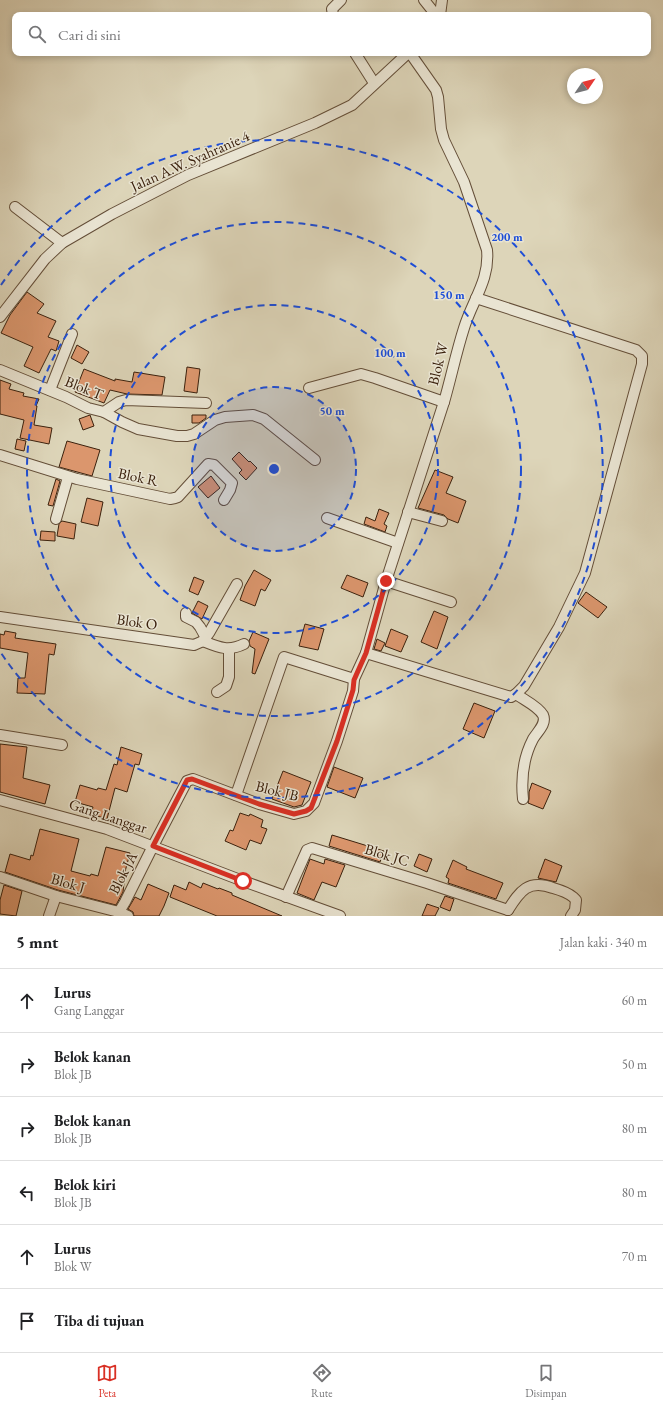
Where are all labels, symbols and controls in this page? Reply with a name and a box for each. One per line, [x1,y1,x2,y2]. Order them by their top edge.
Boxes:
search box [12,12,651,56]
icon: search [26,23,48,45]
text: Cari di sini [58,25,121,44]
north arrow [567,68,603,104]
street label: Jalan A.W. Syahranie 4 [126,125,253,196]
text: 200 m [491,229,523,245]
text: 150 m [433,287,465,303]
street label: Blok W [423,340,452,387]
text: 100 m [374,345,406,361]
street label: Blok T [62,371,107,404]
text: 50 m [319,403,345,419]
centre of rings [267,462,281,476]
street label: Blok R [116,463,160,490]
route end [377,572,395,590]
street label: Blok O [115,609,159,634]
street label: Blok JB [254,776,301,805]
street label: Gang Langgar [67,794,150,837]
street label: Blok JC [363,839,412,870]
street label: Blok JA [104,848,142,897]
street label: Blok J [49,869,87,896]
route start [234,872,252,890]
text: 5 mnt [16,931,58,953]
text: Jalan kaki · 340 m [560,934,647,951]
text: Lurus [54,983,91,1002]
icon: ahead [16,990,38,1012]
text: 60 m [622,992,647,1009]
text: Gang Langgar [54,1002,124,1019]
text: Belok kanan [54,1047,131,1066]
icon: right [16,1054,38,1076]
text: 50 m [622,1056,647,1073]
text: Blok JB [54,1066,92,1083]
text: Belok kanan [54,1111,131,1130]
icon: right [16,1118,38,1140]
text: 80 m [622,1120,647,1137]
text: Blok JB [54,1130,92,1147]
text: Belok kiri [54,1175,116,1194]
icon: left [16,1182,38,1204]
text: 80 m [622,1184,647,1201]
text: Blok JB [54,1194,92,1211]
text: Lurus [54,1239,91,1258]
icon: ahead [16,1246,38,1268]
text: 70 m [622,1248,647,1265]
text: Blok W [54,1258,92,1275]
icon: arrive [16,1310,38,1332]
text: Tiba di tujuan [54,1311,144,1330]
tab: Peta [96,1362,118,1400]
tab: Rute [311,1362,333,1400]
tab: Disimpan [525,1362,567,1400]

